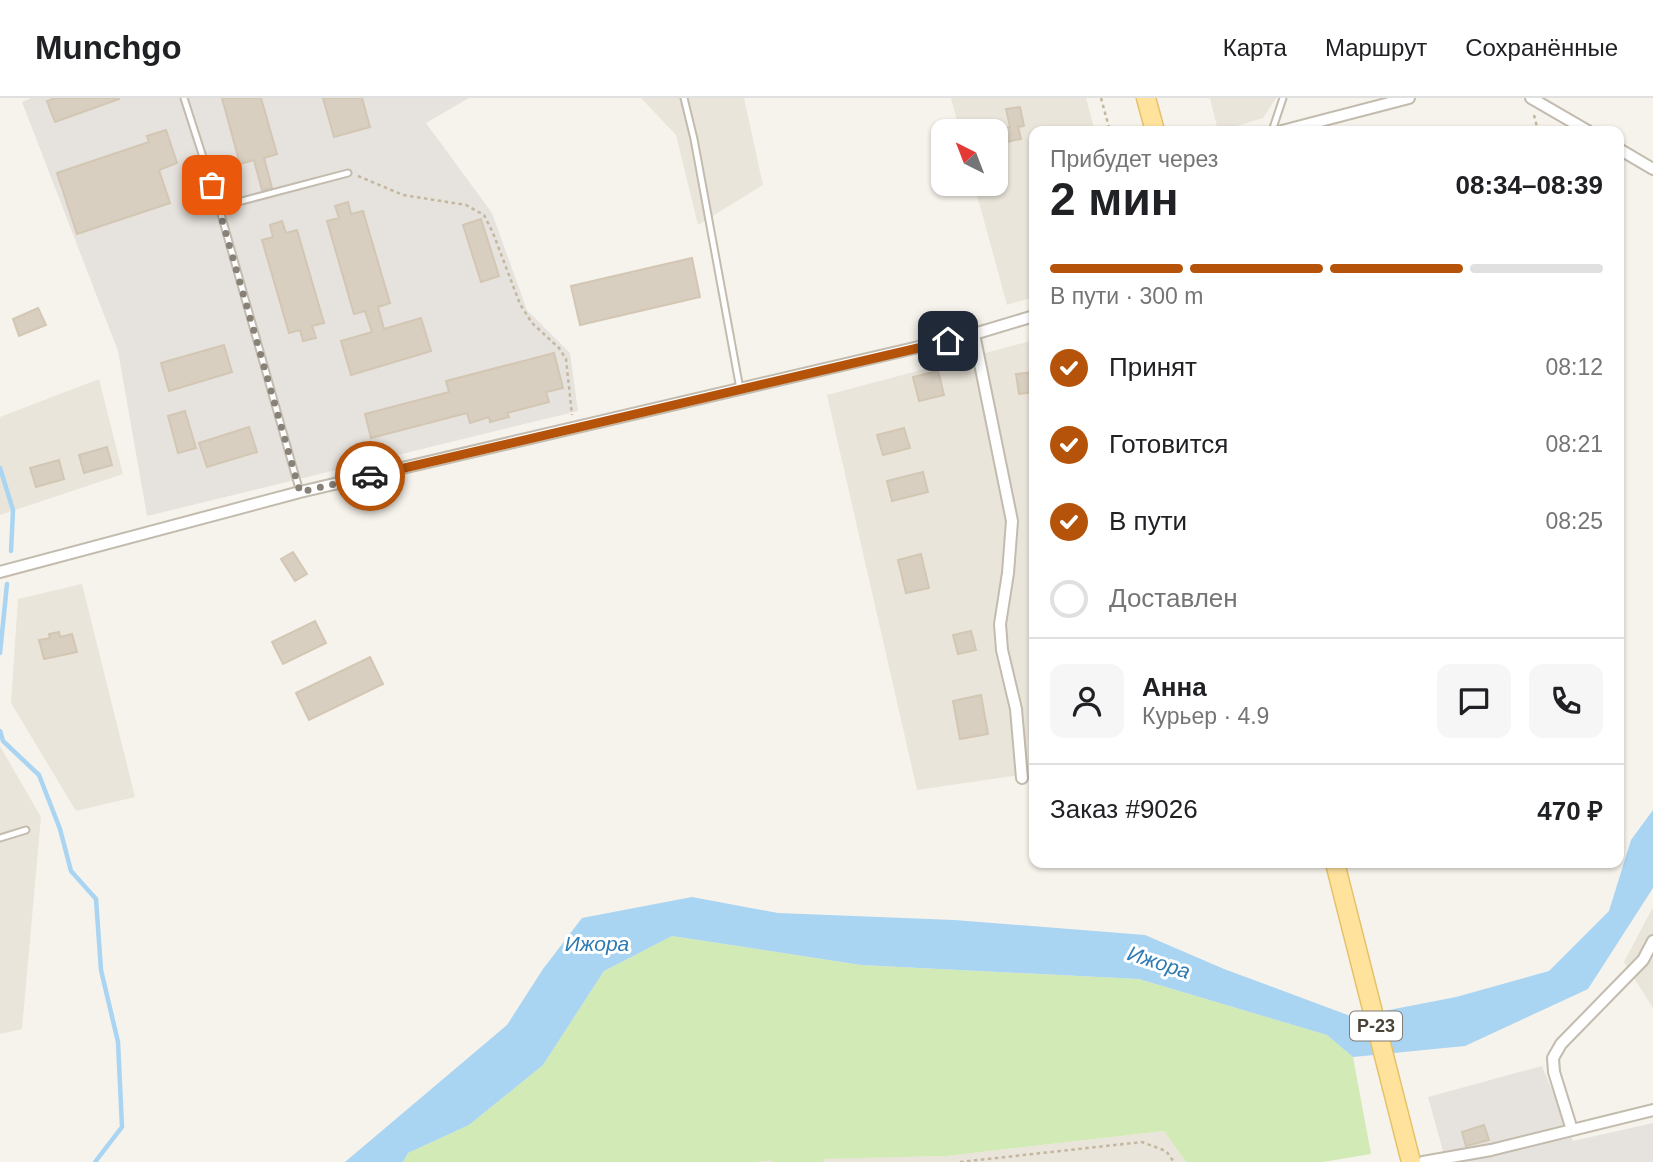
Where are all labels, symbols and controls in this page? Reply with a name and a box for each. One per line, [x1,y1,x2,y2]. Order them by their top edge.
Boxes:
text: Munchgo [35,29,182,66]
text: Карта [1223,34,1287,61]
text: Маршрут [1325,34,1427,61]
text: Сохранённые [1465,34,1618,61]
north arrow [931,119,1008,196]
map controls [931,119,1008,196]
text: Прибудет через [1050,146,1218,172]
pin [182,155,242,215]
icon: bag [193,166,231,204]
text: 08:34–08:39 [1456,170,1603,200]
text: 2 мин [1050,173,1178,225]
text: В пути · 300 m [1050,283,1203,309]
pin [918,311,978,371]
icon: home [929,322,967,360]
icon: check [1050,349,1088,387]
text: Принят [1109,352,1197,382]
text: 08:12 [1545,354,1603,380]
icon: check [1050,426,1088,464]
text: Готовится [1109,429,1228,459]
text: 08:21 [1545,431,1603,457]
courier [335,441,405,511]
icon: car [351,457,389,495]
icon: check [1050,503,1088,541]
text: В пути [1109,506,1187,536]
text: 08:25 [1545,508,1603,534]
text: Доставлен [1109,583,1238,613]
button: person [1050,664,1124,738]
button: chat [1437,664,1511,738]
button: phone [1529,664,1603,738]
text: Анна [1142,672,1207,702]
text: Курьер · 4.9 [1142,703,1269,729]
text: Заказ #9026 [1050,794,1198,824]
text: 470 ₽ [1537,796,1603,826]
water label: Ижора [565,932,629,955]
water label: Ижора [1125,941,1193,983]
road number: Р-23 [1350,1012,1402,1041]

